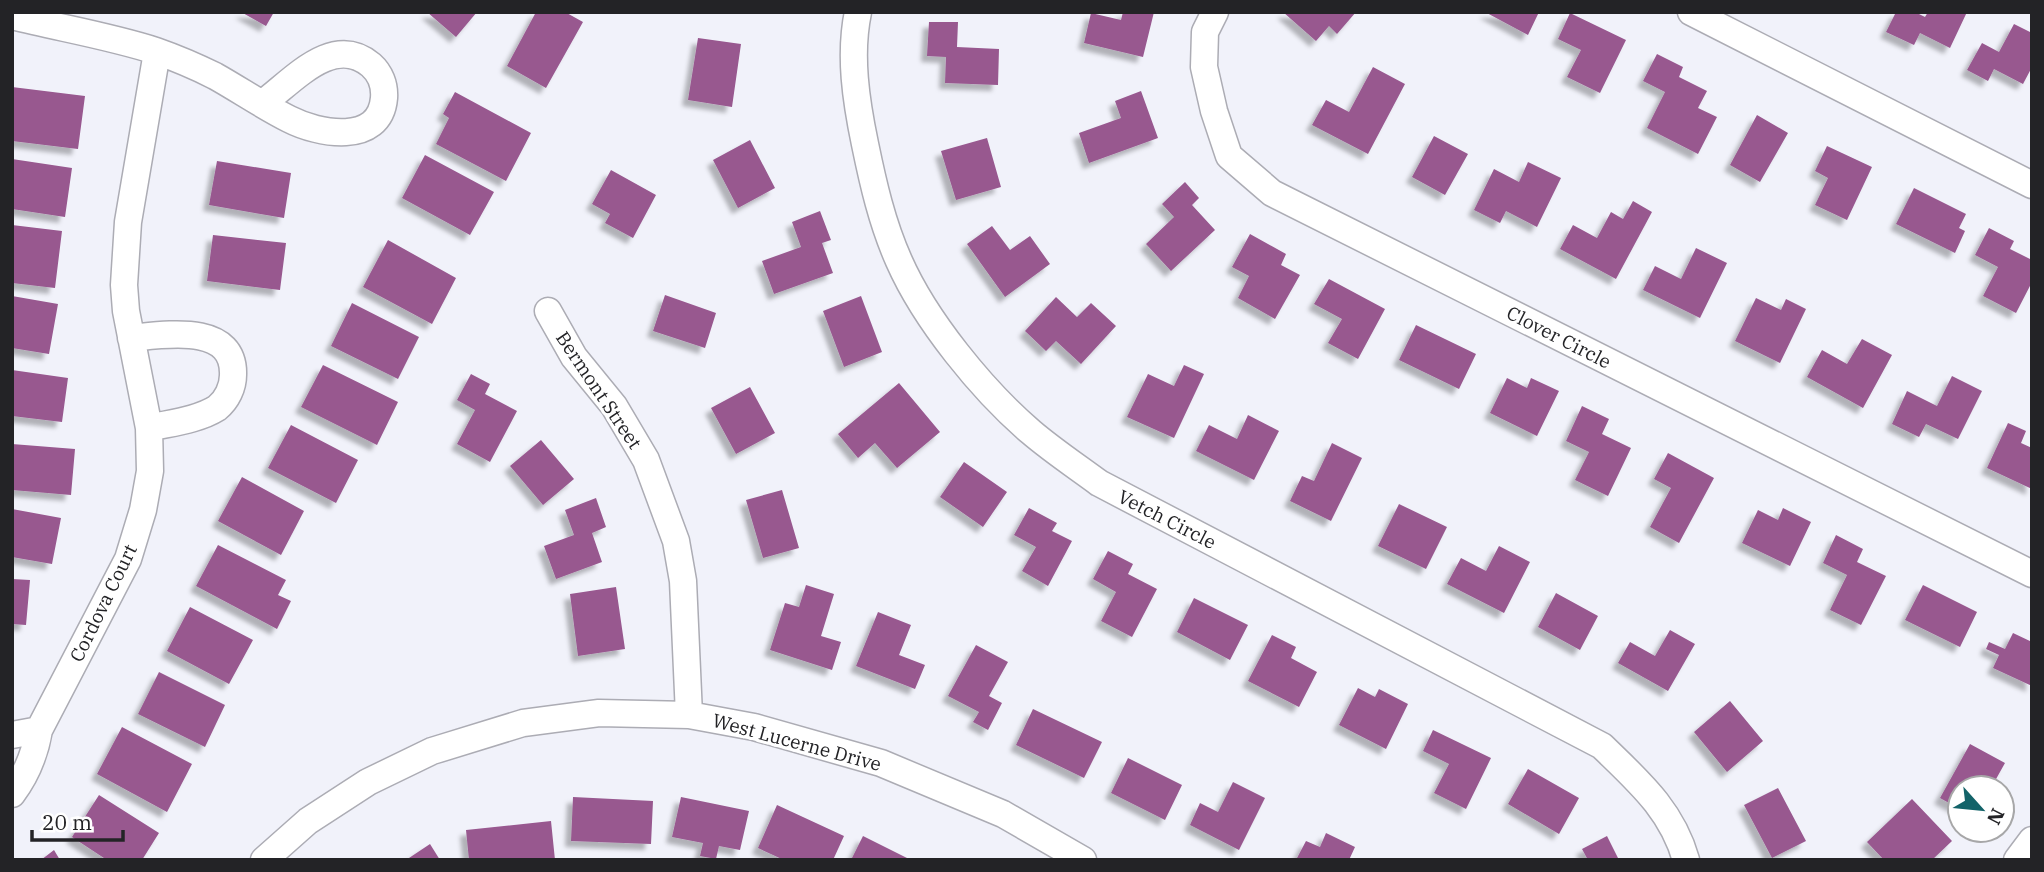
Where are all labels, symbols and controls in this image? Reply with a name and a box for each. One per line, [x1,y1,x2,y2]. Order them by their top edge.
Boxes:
street label: Clover Circle [1503,300,1615,374]
street label: Bermont Street [551,327,647,454]
street label: Vetch Circle [1114,484,1220,554]
street label: Cordova Court [64,540,142,666]
street label: West Lucerne Drive [710,708,884,776]
north arrow [1946,774,2016,844]
scale bar [32,798,122,842]
text: N [1982,805,2010,829]
text: 20 m [42,808,92,836]

